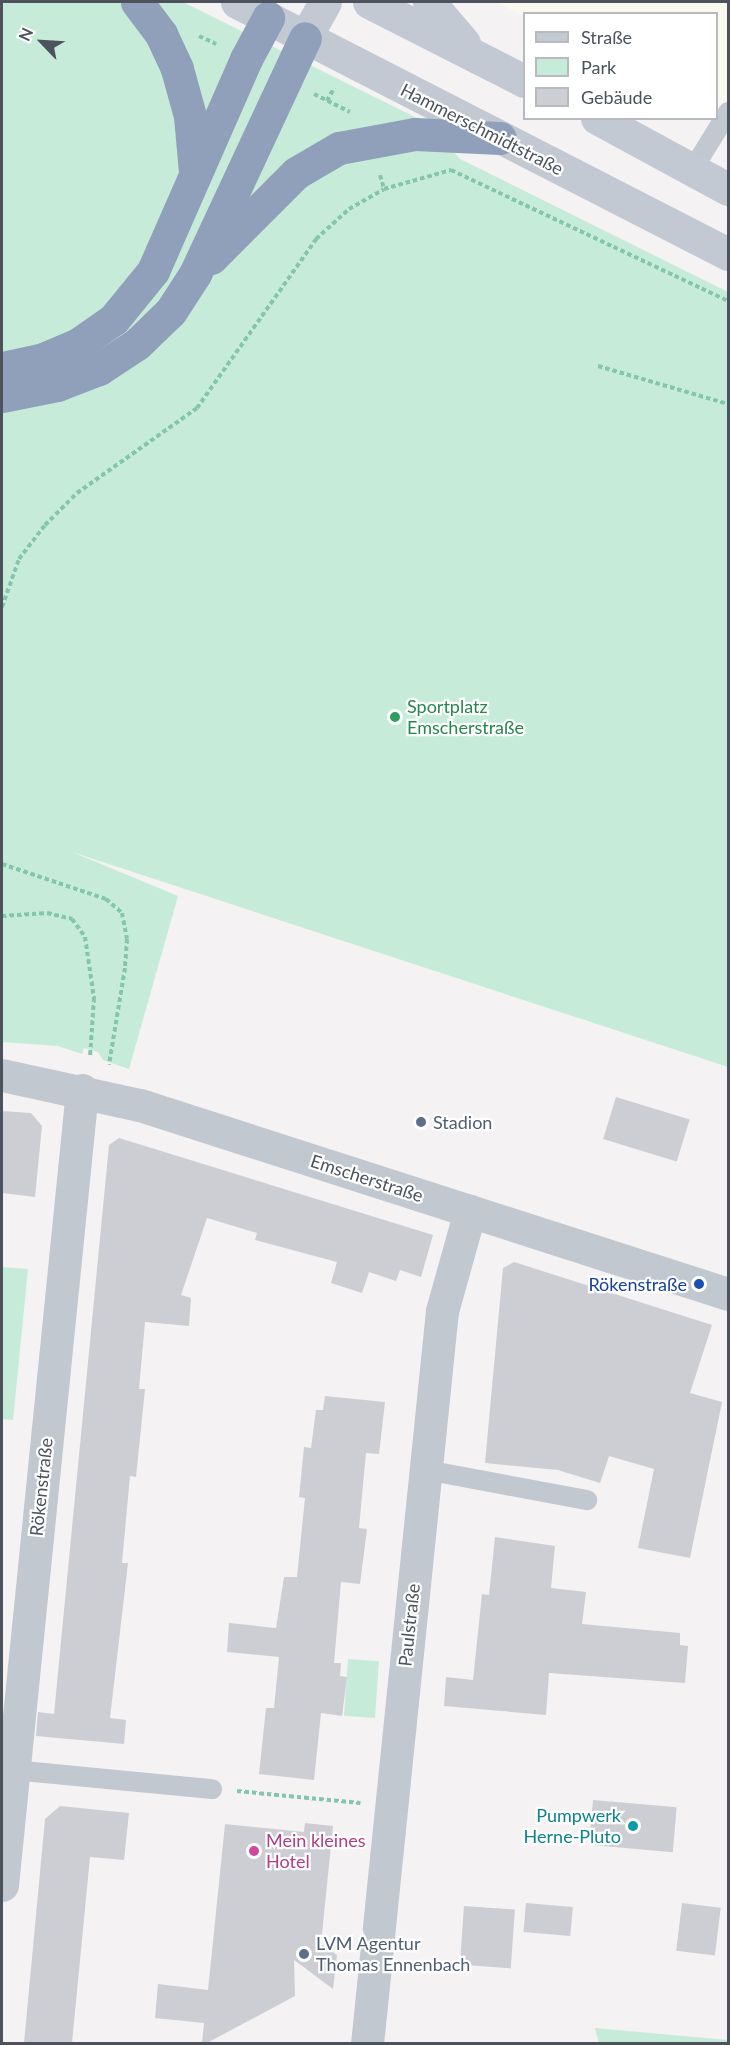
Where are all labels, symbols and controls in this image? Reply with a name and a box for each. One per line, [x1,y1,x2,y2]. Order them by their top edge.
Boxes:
north arrow [12,12,72,72]
legend [523,12,718,120]
text: N [14,25,36,44]
text: Straße [581,26,632,48]
text: Park [581,56,616,78]
street label: Hammerschmidtstraße [397,79,567,179]
text: Gebäude [581,86,652,108]
place label: Sportplatz Emscherstraße [407,696,524,738]
marker: Sportplatz Emscherstraße [388,710,402,724]
place label: Stadion [433,1111,492,1133]
marker: Stadion [414,1115,428,1129]
street label: Emscherstraße [308,1150,426,1206]
place label: Rökenstraße [588,1273,687,1295]
marker: Rökenstraße [692,1277,706,1291]
street label: Rökenstraße [25,1437,57,1537]
street label: Paulstraße [394,1582,424,1668]
place label: Pumpwerk Herne-Pluto [524,1805,621,1848]
marker: Pumpwerk Herne-Pluto [626,1819,640,1833]
place label: Mein kleines Hotel [266,1830,365,1872]
marker: Mein kleines Hotel [247,1844,261,1858]
place label: LVM Agentur Thomas Ennenbach [316,1933,470,1976]
marker: LVM Agentur Thomas Ennenbach [297,1947,311,1961]

